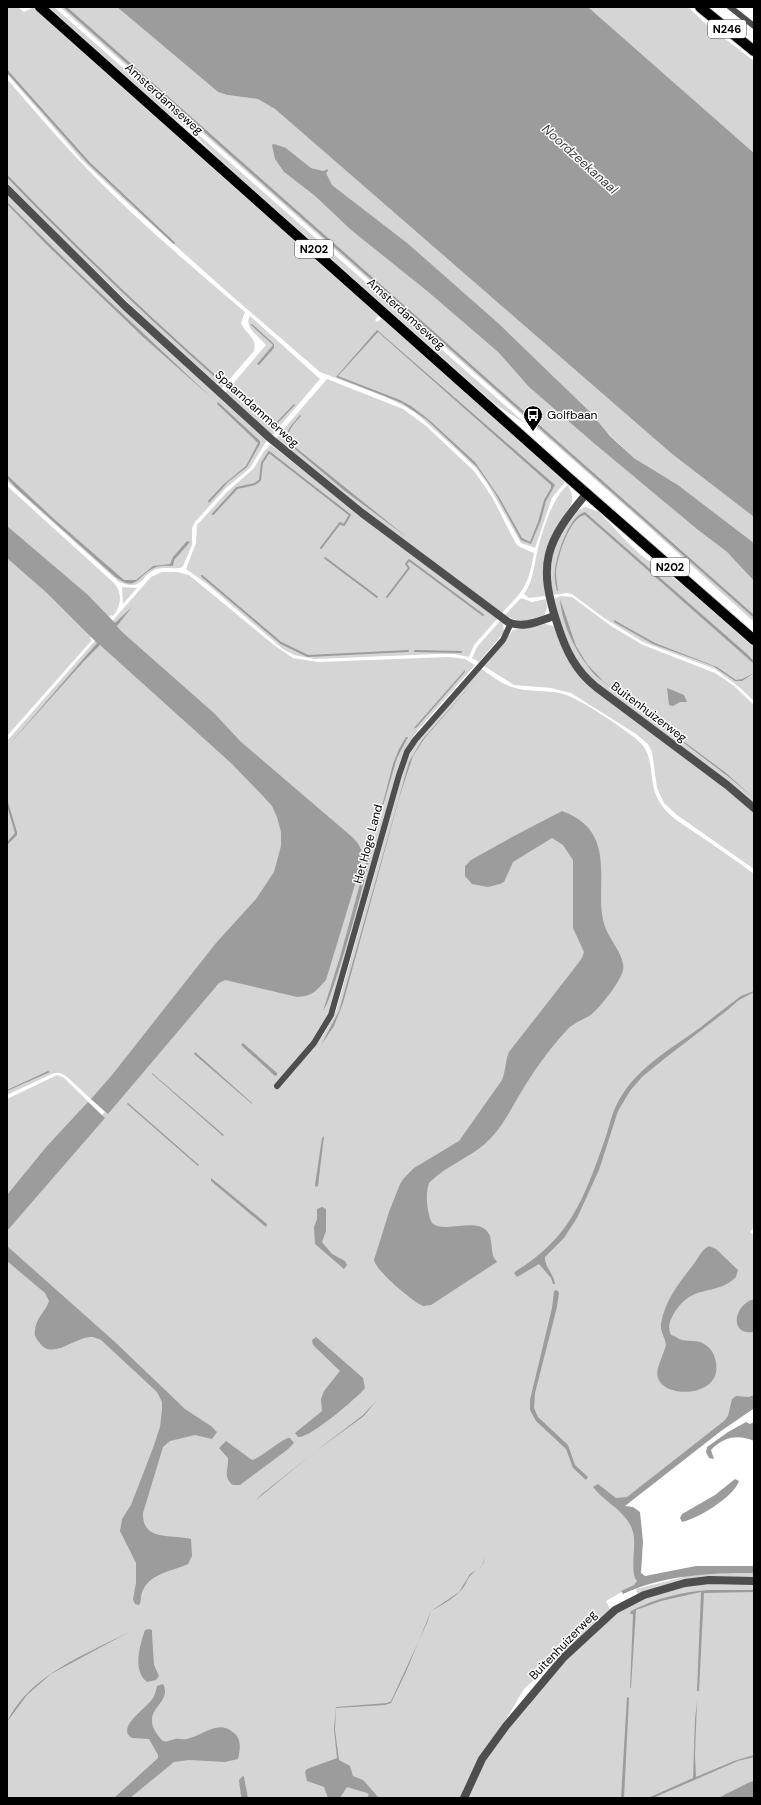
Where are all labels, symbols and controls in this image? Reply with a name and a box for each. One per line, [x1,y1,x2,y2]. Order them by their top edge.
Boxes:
road number: N246 [708,20,746,38]
street label: Amsterdamseweg [122,60,207,139]
water label: Noordzeekanaal [539,120,622,198]
road number: N202 [295,240,333,258]
street label: Amsterdamseweg [364,275,449,354]
street label: Spaarndammerweg [212,367,303,451]
bus stop icon: Golfbaan [522,404,544,432]
place label: Golfbaan [547,407,598,423]
road number: N202 [651,558,689,576]
street label: Buitenhuizerweg [608,678,690,746]
street label: Het Hoge Land [350,803,386,885]
street label: Buitenhuizerweg [526,1606,601,1683]

